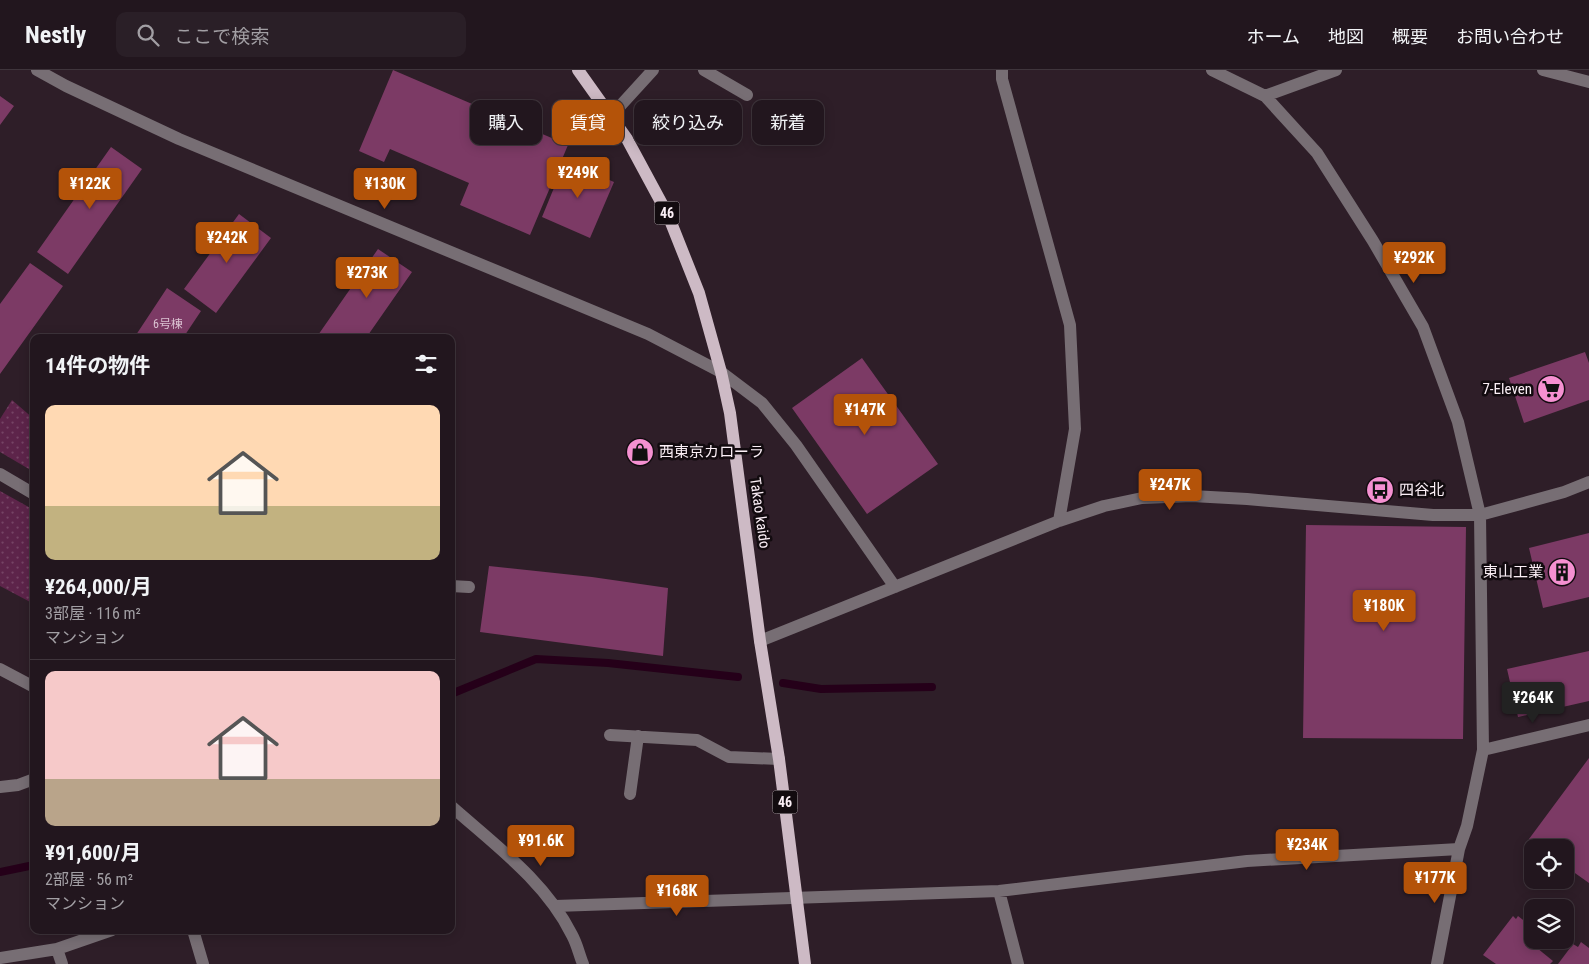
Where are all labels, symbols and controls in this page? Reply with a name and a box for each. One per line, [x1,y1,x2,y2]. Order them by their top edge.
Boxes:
search box [116,12,466,57]
text: Nestly [25,21,86,49]
icon: search [134,21,162,49]
text: ここで検索 [174,25,269,48]
text: ホーム [1247,26,1300,47]
text: 地図 [1328,26,1364,47]
text: 概要 [1392,26,1428,47]
text: お問い合わせ [1456,26,1564,47]
chip: 購入 [470,100,542,145]
chip: 賃貸 [552,100,624,145]
chip: 絞り込み [634,100,742,145]
chip: 新着 [752,100,824,145]
pin: ¥249K [543,156,613,199]
text: ¥249K [558,163,598,182]
pin: ¥122K [55,168,125,210]
pin: ¥130K [350,168,420,210]
text: ¥122K [70,174,110,193]
text: ¥130K [365,174,405,193]
road number: 46 [654,202,680,224]
pin: ¥242K [192,222,262,264]
text: ¥242K [207,228,247,247]
pin: ¥292K [1379,242,1449,284]
text: ¥292K [1394,248,1434,267]
pin: ¥273K [332,256,402,299]
text: ¥273K [347,263,387,282]
house number: 6号棟 [153,317,183,331]
icon: filters [412,350,440,378]
text: 14件の物件 [45,354,150,378]
supermarket icon: 7-Eleven [1536,374,1566,404]
place label: 7-Eleven [1482,380,1532,398]
pin: ¥147K [830,394,900,436]
text: ¥147K [845,400,885,419]
shop icon: 西東京カローラ [625,437,655,467]
icon: home [198,438,288,528]
place label: 西東京カローラ [659,443,764,461]
pin: ¥247K [1135,468,1205,511]
text: ¥247K [1150,475,1190,494]
bus stop icon: 四谷北 [1365,475,1395,505]
street label: Takao kaido [746,476,774,550]
place label: 四谷北 [1399,481,1444,499]
building icon: 東山工業 [1547,557,1577,587]
place label: 東山工業 [1483,563,1543,581]
text: ¥264,000/月 [45,575,152,599]
pin: ¥180K [1349,590,1419,632]
text: ¥180K [1364,596,1404,615]
text: 3部屋 · 116 m² [45,604,141,623]
text: マンション [45,628,125,647]
pin: ¥264K [1498,682,1568,724]
text: ¥264K [1513,688,1553,707]
icon: home [198,703,288,793]
road number: 46 [772,790,798,814]
pin: ¥91.6K [500,824,582,867]
pin: ¥234K [1272,828,1342,871]
text: ¥91.6K [518,831,564,850]
text: ¥234K [1287,835,1327,854]
map controls [1524,839,1574,949]
button: locate [1524,839,1574,889]
text: ¥91,600/月 [45,841,141,865]
pin: ¥177K [1400,862,1470,904]
text: ¥177K [1415,868,1455,887]
text: 2部屋 · 56 m² [45,870,133,889]
pin: ¥168K [642,874,712,917]
text: ¥168K [657,881,697,900]
text: マンション [45,894,125,913]
button: layers [1524,899,1574,949]

